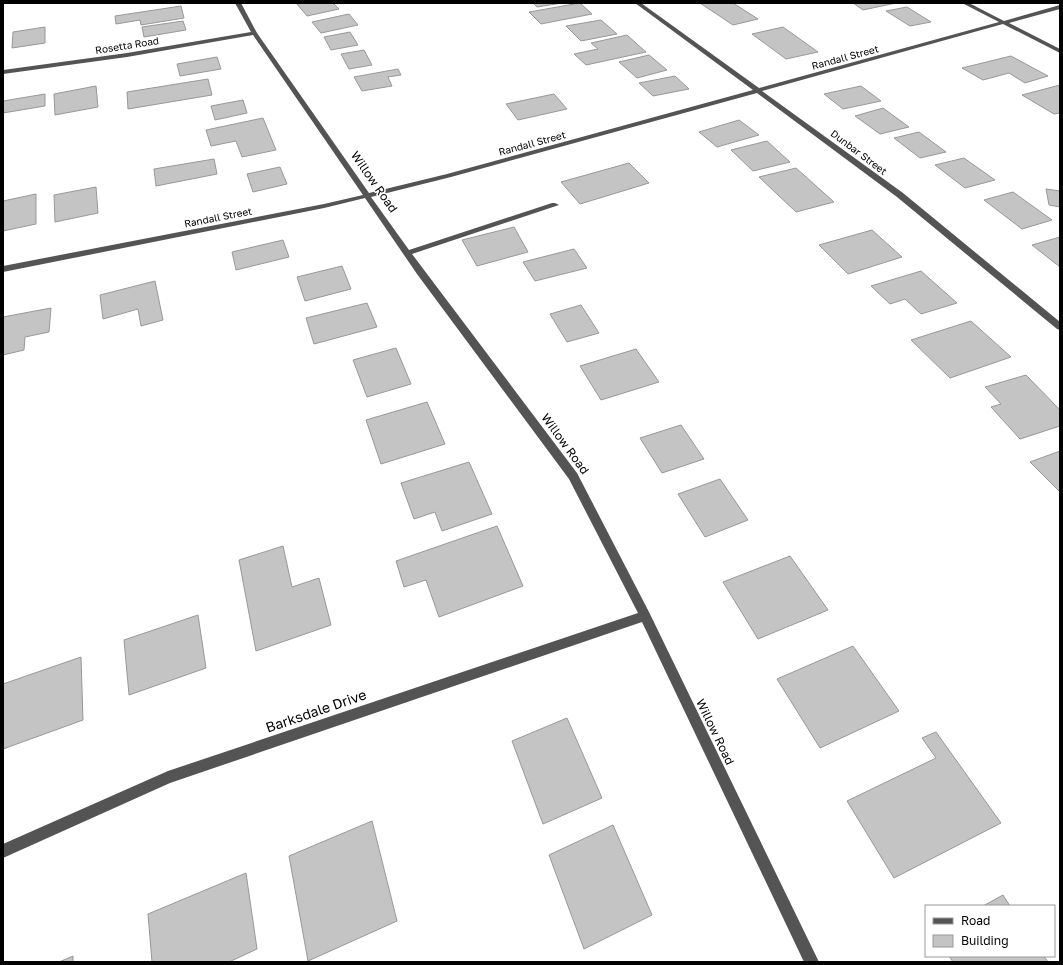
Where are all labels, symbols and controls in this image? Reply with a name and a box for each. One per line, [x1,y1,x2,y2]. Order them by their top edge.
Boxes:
street label: Rosetta Road [94,34,160,56]
street label: Randall Street [810,42,880,72]
street label: Dunbar Street [829,127,889,177]
street label: Randall Street [497,128,567,158]
street label: Willow Road [348,148,401,215]
street label: Randall Street [183,205,253,229]
street label: Willow Road [538,410,592,477]
street label: Barksdale Drive [263,685,368,736]
street label: Willow Road [693,696,738,767]
legend [925,905,1055,957]
text: Road [961,913,990,928]
text: Building [961,933,1009,948]

